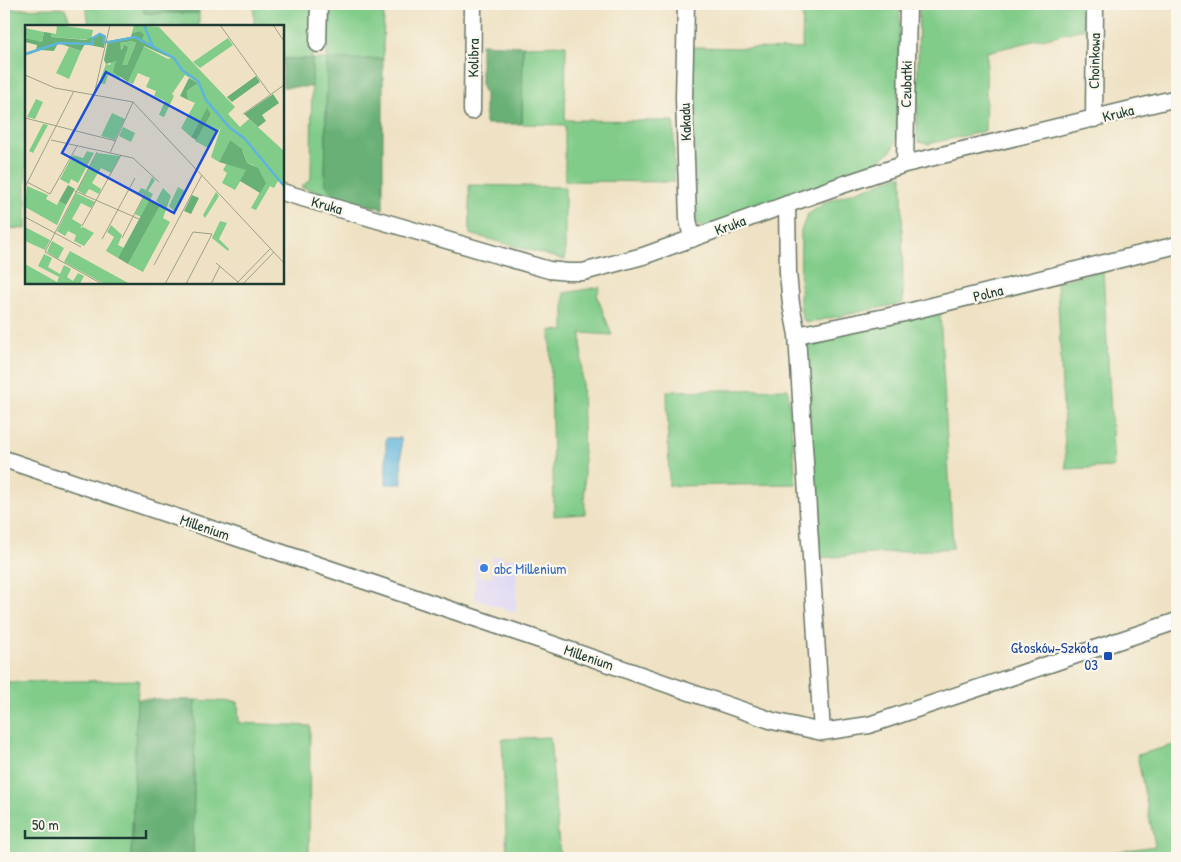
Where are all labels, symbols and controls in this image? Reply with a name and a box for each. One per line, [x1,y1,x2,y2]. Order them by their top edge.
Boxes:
inset map [25,25,284,284]
street label: Choinkowa [1083,33,1105,89]
street label: Kolibra [462,38,484,78]
street label: Czubatki [895,60,917,108]
street label: Kruka [1100,99,1136,127]
street label: Kakadu [674,103,696,141]
street label: Kruka [309,191,345,219]
street label: Kruka [711,210,749,240]
street label: Polna [971,279,1005,307]
street label: Millenium [177,509,233,545]
place label: abc Millenium [494,558,566,579]
marker: abc Millenium [478,562,490,574]
place label: Głosków-Szkoła 03 [1011,637,1098,675]
street label: Millenium [561,639,617,675]
marker: Głosków-Szkoła 03 [1102,650,1114,662]
scale bar [25,807,146,839]
text: 50 m [32,814,59,835]

